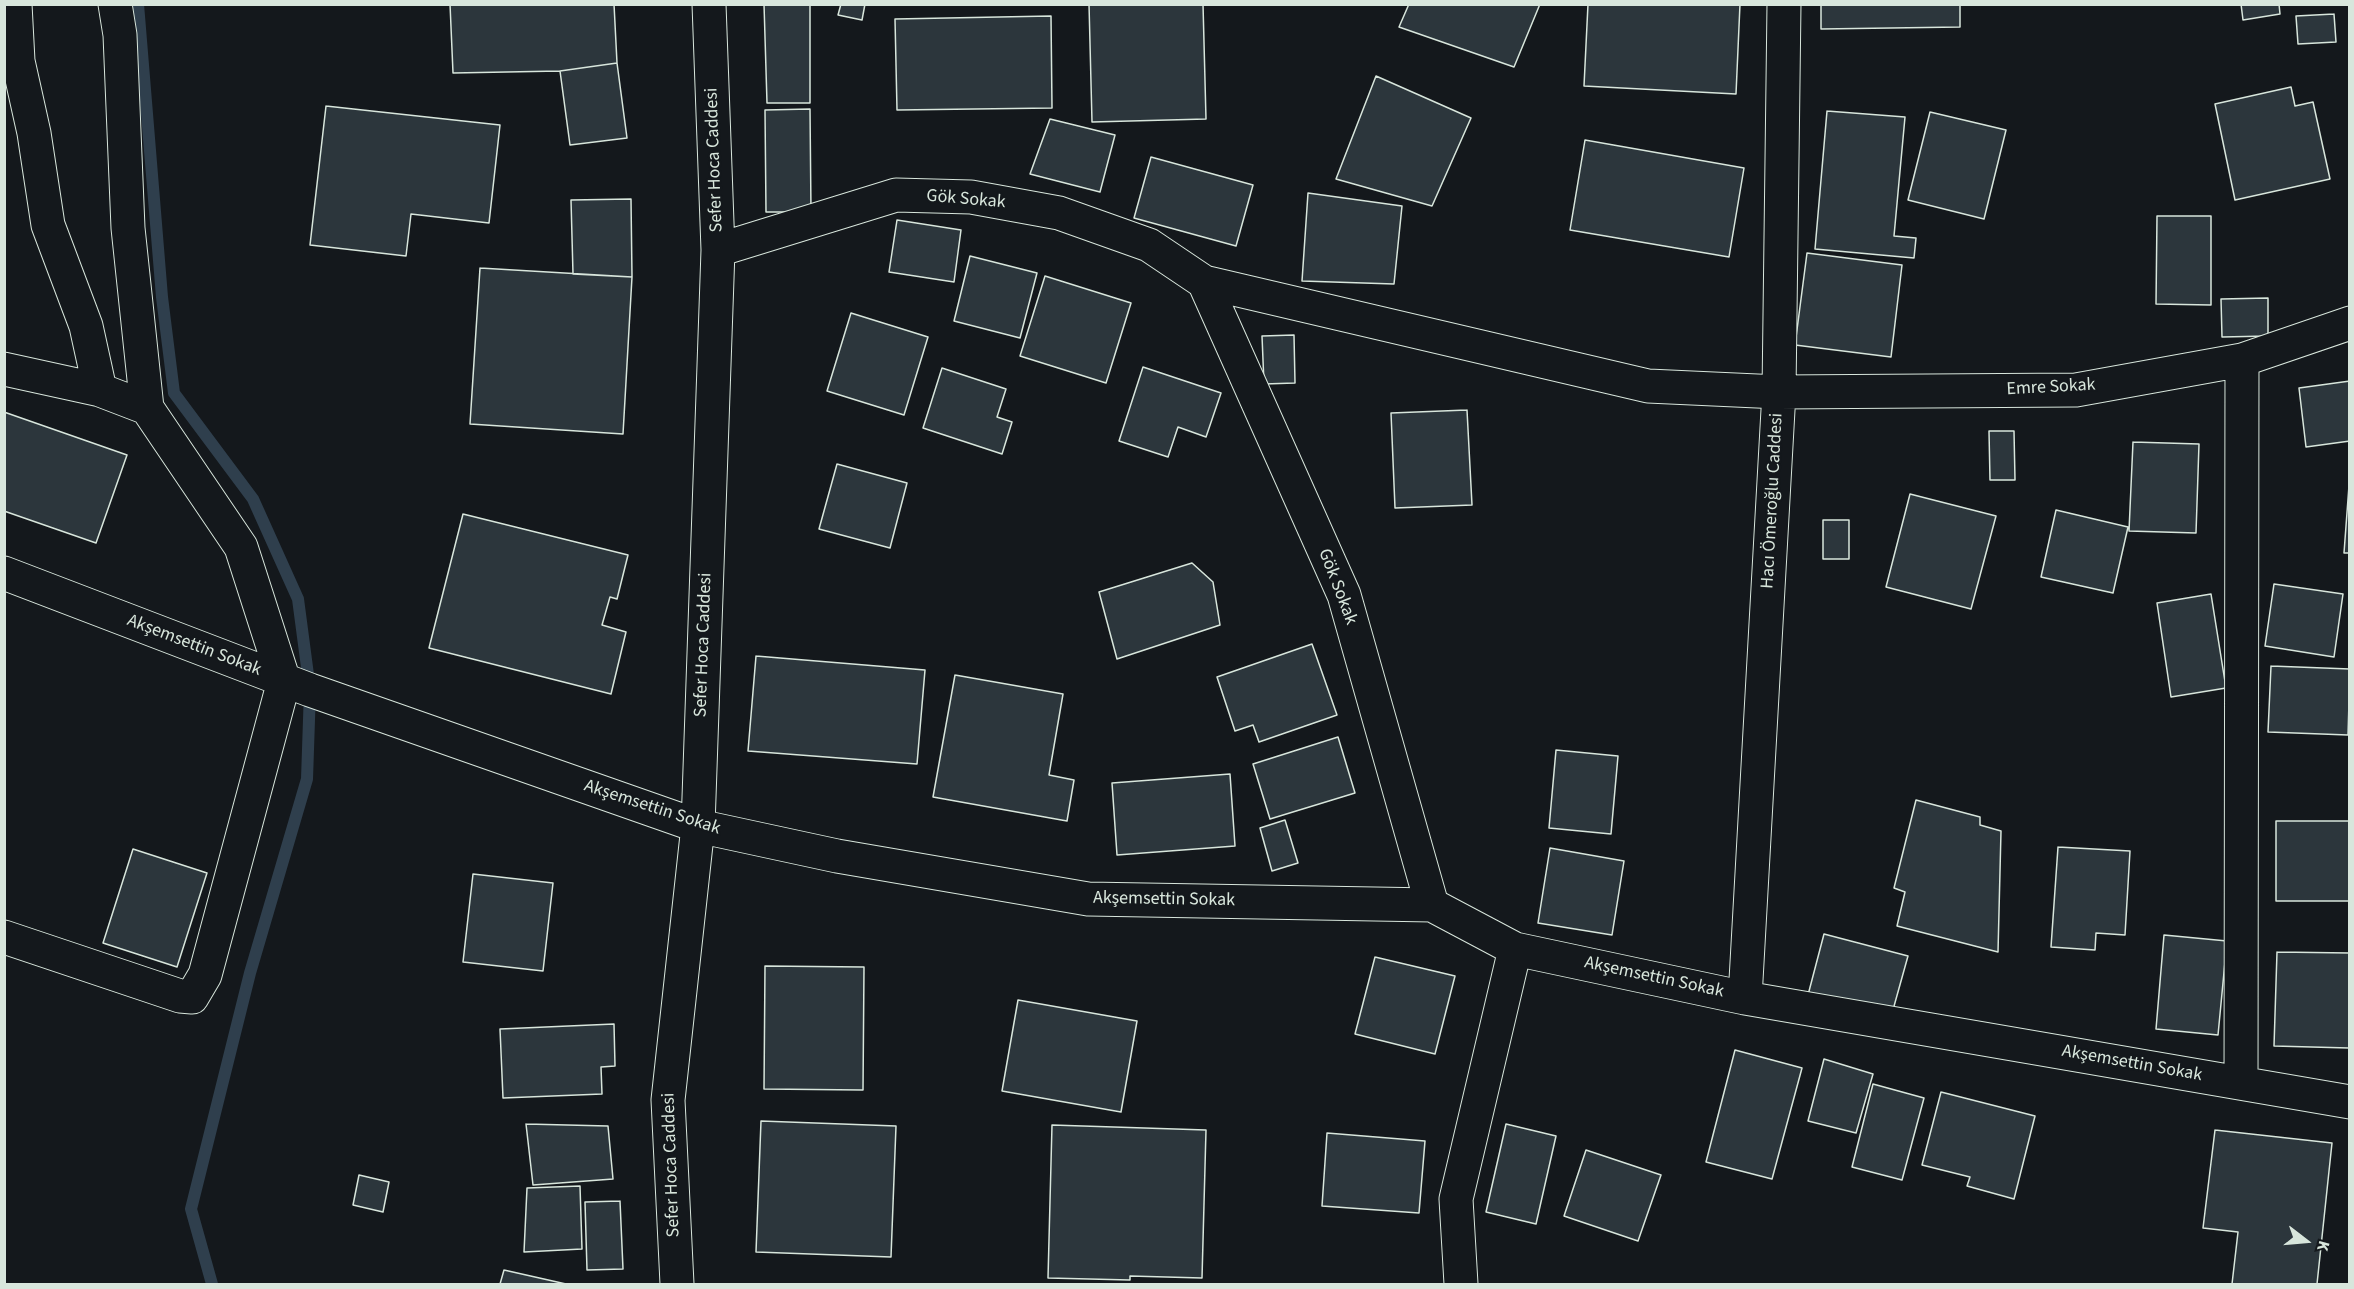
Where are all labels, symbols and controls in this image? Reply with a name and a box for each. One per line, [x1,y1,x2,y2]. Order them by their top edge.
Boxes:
street label: Sefer Hoca Caddesi [702,87,728,233]
street label: Gök Sokak [925,186,1007,214]
street label: Emre Sokak [2006,375,2096,401]
street label: Hacı Ömeroğlu Caddesi [1758,413,1788,589]
street label: Gök Sokak [1313,546,1361,628]
street label: Sefer Hoca Caddesi [691,572,717,718]
street label: Akşemsettin Sokak [124,610,264,682]
street label: Akşemsettin Sokak [581,776,723,840]
street label: Akşemsettin Sokak [1093,888,1235,912]
street label: Akşemsettin Sokak [1582,953,1726,1003]
street label: Akşemsettin Sokak [2060,1041,2204,1087]
street label: Sefer Hoca Caddesi [659,1092,685,1238]
north arrow [2276,1211,2336,1271]
text: K [2311,1238,2335,1254]

